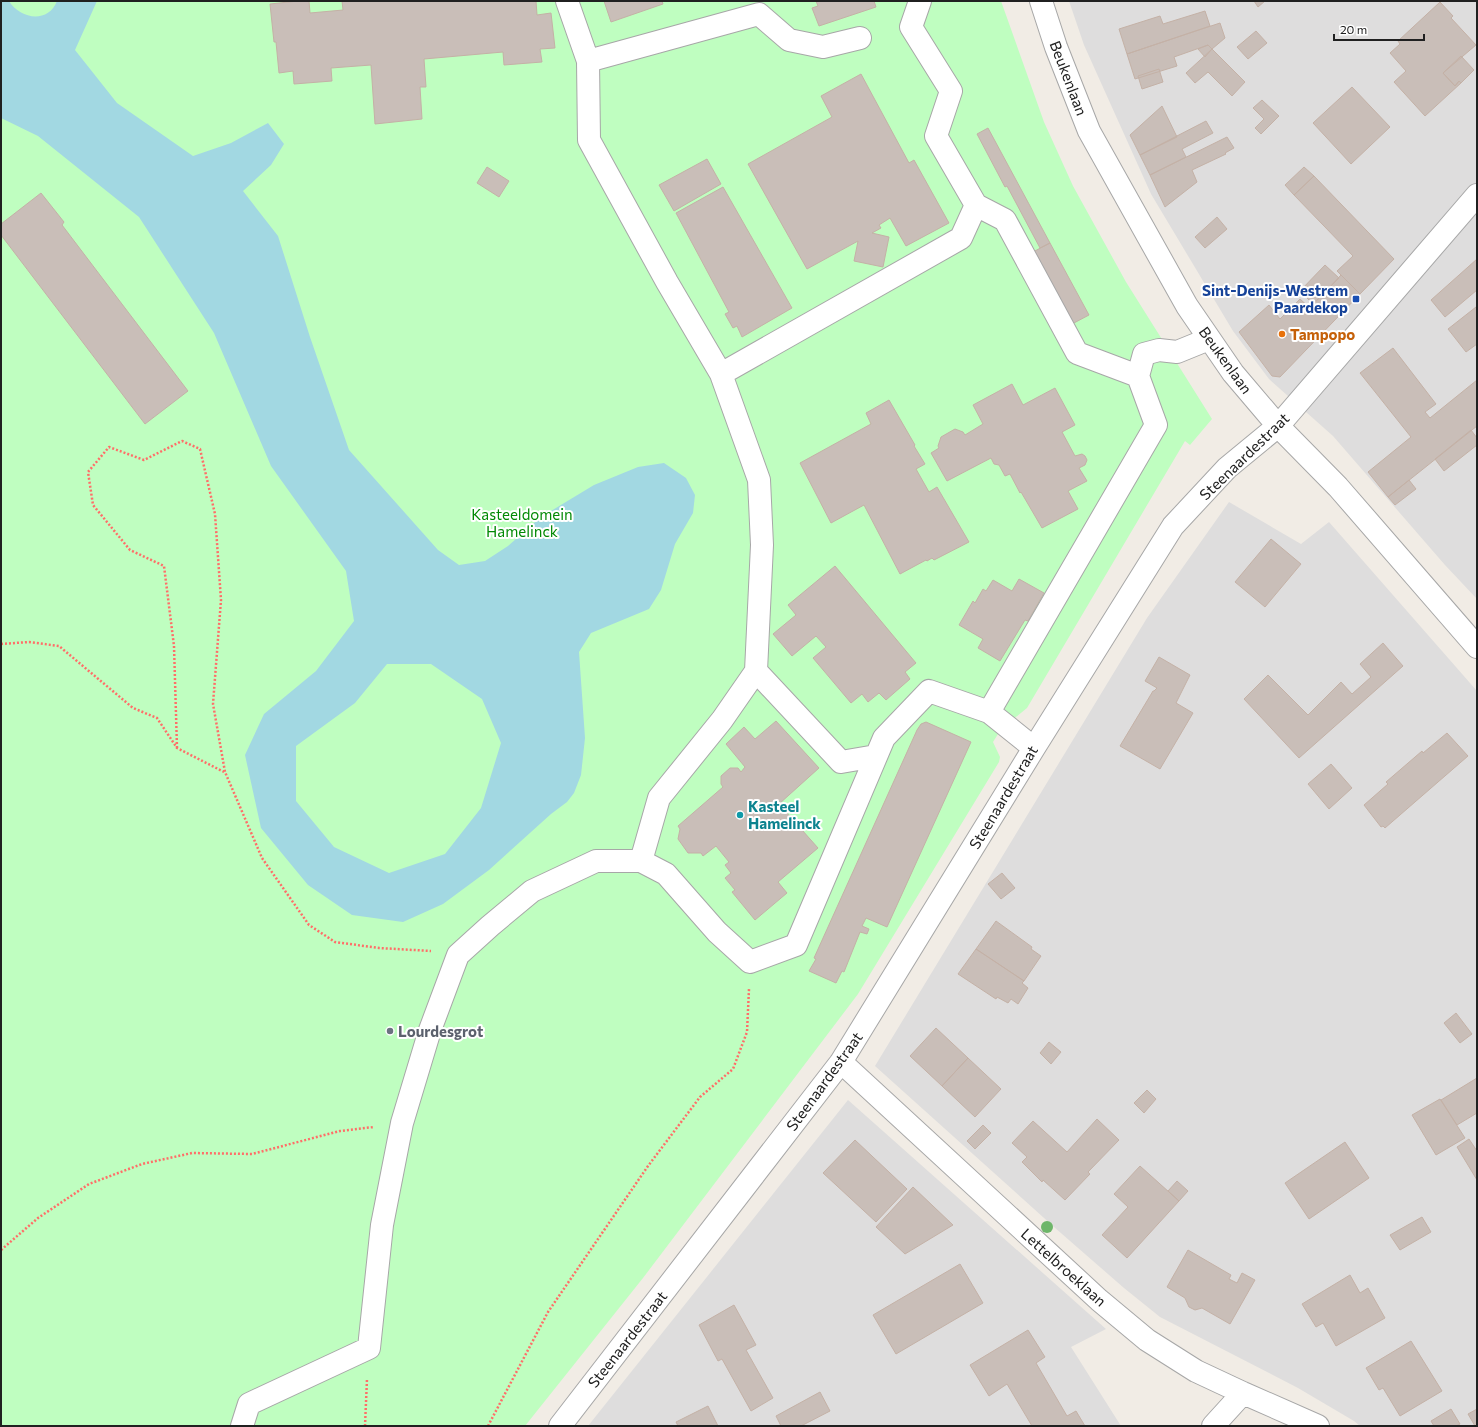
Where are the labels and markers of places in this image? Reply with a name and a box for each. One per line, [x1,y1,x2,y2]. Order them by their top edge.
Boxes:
place label: Sint-Denijs-Westrem Paardekop [1202,281,1348,316]
marker: Sint-Denijs-Westrem Paardekop [1351,294,1361,304]
place label: Tampopo [1290,325,1355,343]
marker: Tampopo [1277,329,1287,339]
place label: Kasteel Hamelinck [748,797,821,832]
marker: Kasteel Hamelinck [735,810,745,820]
place label: Lourdesgrot [398,1022,483,1040]
marker: Lourdesgrot [385,1026,395,1036]

